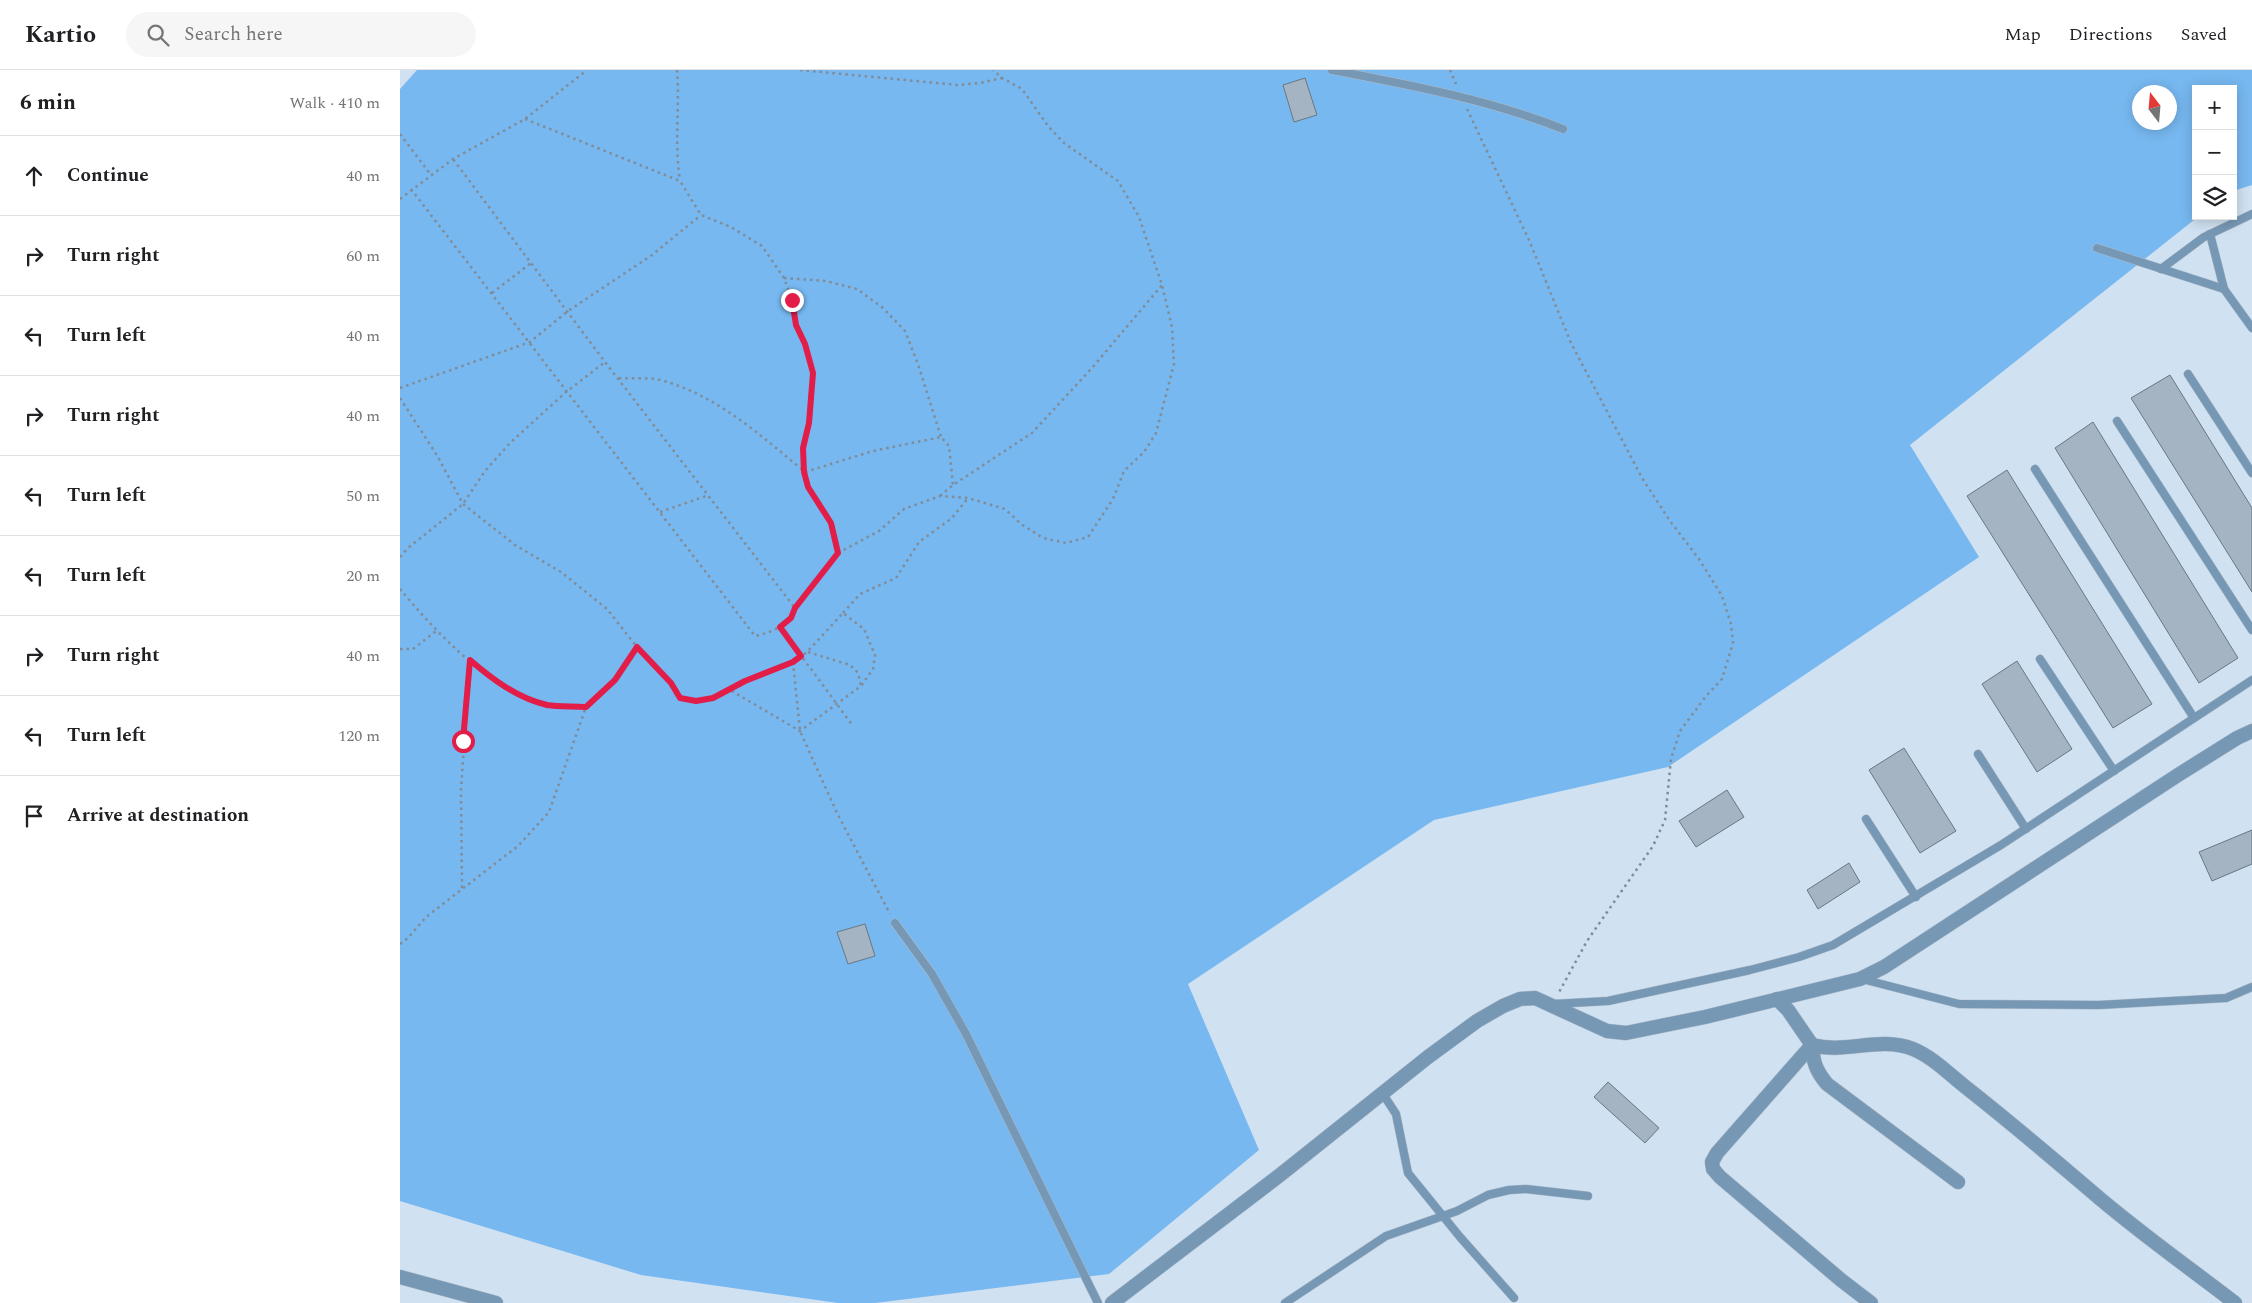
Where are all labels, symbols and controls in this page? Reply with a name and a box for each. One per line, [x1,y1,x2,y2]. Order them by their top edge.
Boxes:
search box [126,12,476,57]
text: Kartio [25,17,96,53]
text: Search here [184,20,283,49]
icon: search [144,21,172,49]
text: Map [2005,21,2041,48]
text: Directions [2069,21,2153,48]
text: Saved [2181,21,2227,48]
north arrow [2132,85,2177,130]
map controls [2192,85,2237,220]
button: + [2192,85,2237,130]
text: 6 min [20,87,76,119]
text: Walk · 410 m [289,91,380,115]
button: − [2192,130,2237,175]
text: Continue [67,161,149,190]
icon: ahead [20,162,48,190]
text: 40 m [346,164,380,188]
button: layers [2192,175,2237,220]
text: Turn right [67,241,160,270]
icon: right [20,242,48,270]
text: 60 m [346,244,380,268]
route end [781,289,804,312]
text: Turn left [67,321,146,350]
icon: left [20,322,48,350]
text: 40 m [346,324,380,348]
text: Turn right [67,401,160,430]
icon: right [20,402,48,430]
text: 40 m [346,404,380,428]
text: Turn left [67,481,146,510]
icon: left [20,482,48,510]
text: 50 m [346,484,380,508]
text: Turn left [67,561,146,590]
icon: left [20,562,48,590]
text: 20 m [346,564,380,588]
text: Turn right [67,641,160,670]
icon: right [20,642,48,670]
text: 40 m [346,644,380,668]
text: Turn left [67,721,146,750]
icon: left [20,722,48,750]
text: 120 m [338,724,380,748]
route start [452,730,475,753]
text: Arrive at destination [67,801,249,830]
icon: arrive [20,802,48,830]

